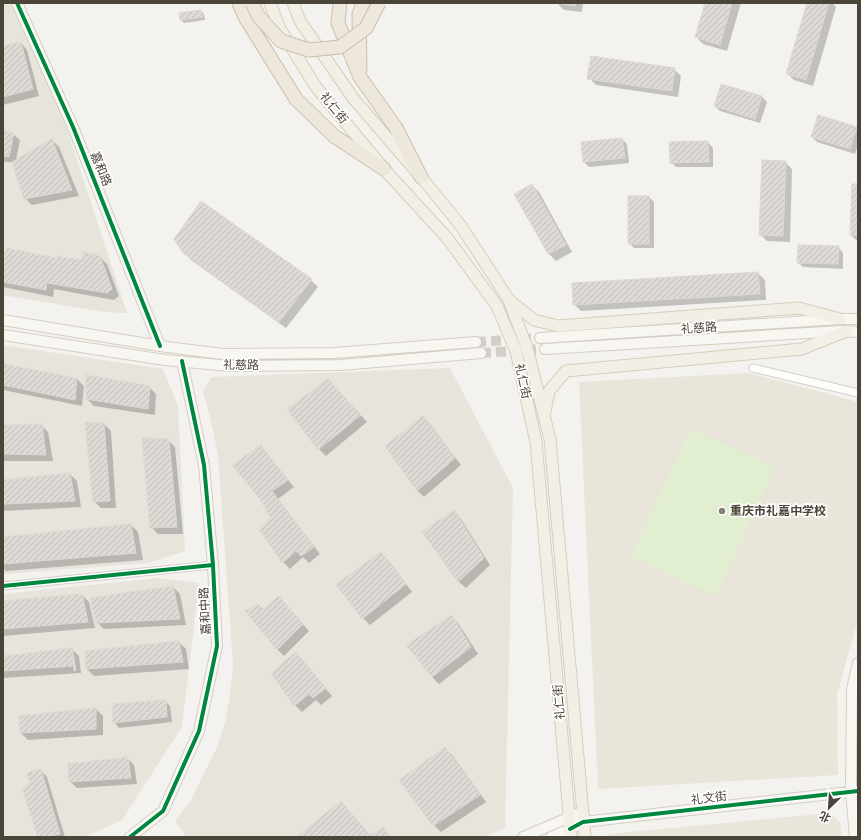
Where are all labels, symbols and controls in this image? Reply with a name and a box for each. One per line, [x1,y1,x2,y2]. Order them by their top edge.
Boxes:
street label: 礼仁街 [318,90,351,126]
street label: 嘉和路 [89,150,114,188]
street label: 礼慈路 [681,320,717,335]
street label: 礼慈路 [223,358,259,371]
street label: 礼仁街 [513,362,534,400]
place label: 重庆市礼嘉中学校 [730,504,826,517]
marker: 重庆市礼嘉中学校 [717,506,727,516]
street label: 嘉和中路 [197,587,212,635]
street label: 礼仁街 [550,684,567,721]
north arrow [809,788,849,828]
street label: 礼文街 [690,789,728,806]
text: 北 [818,809,832,824]

